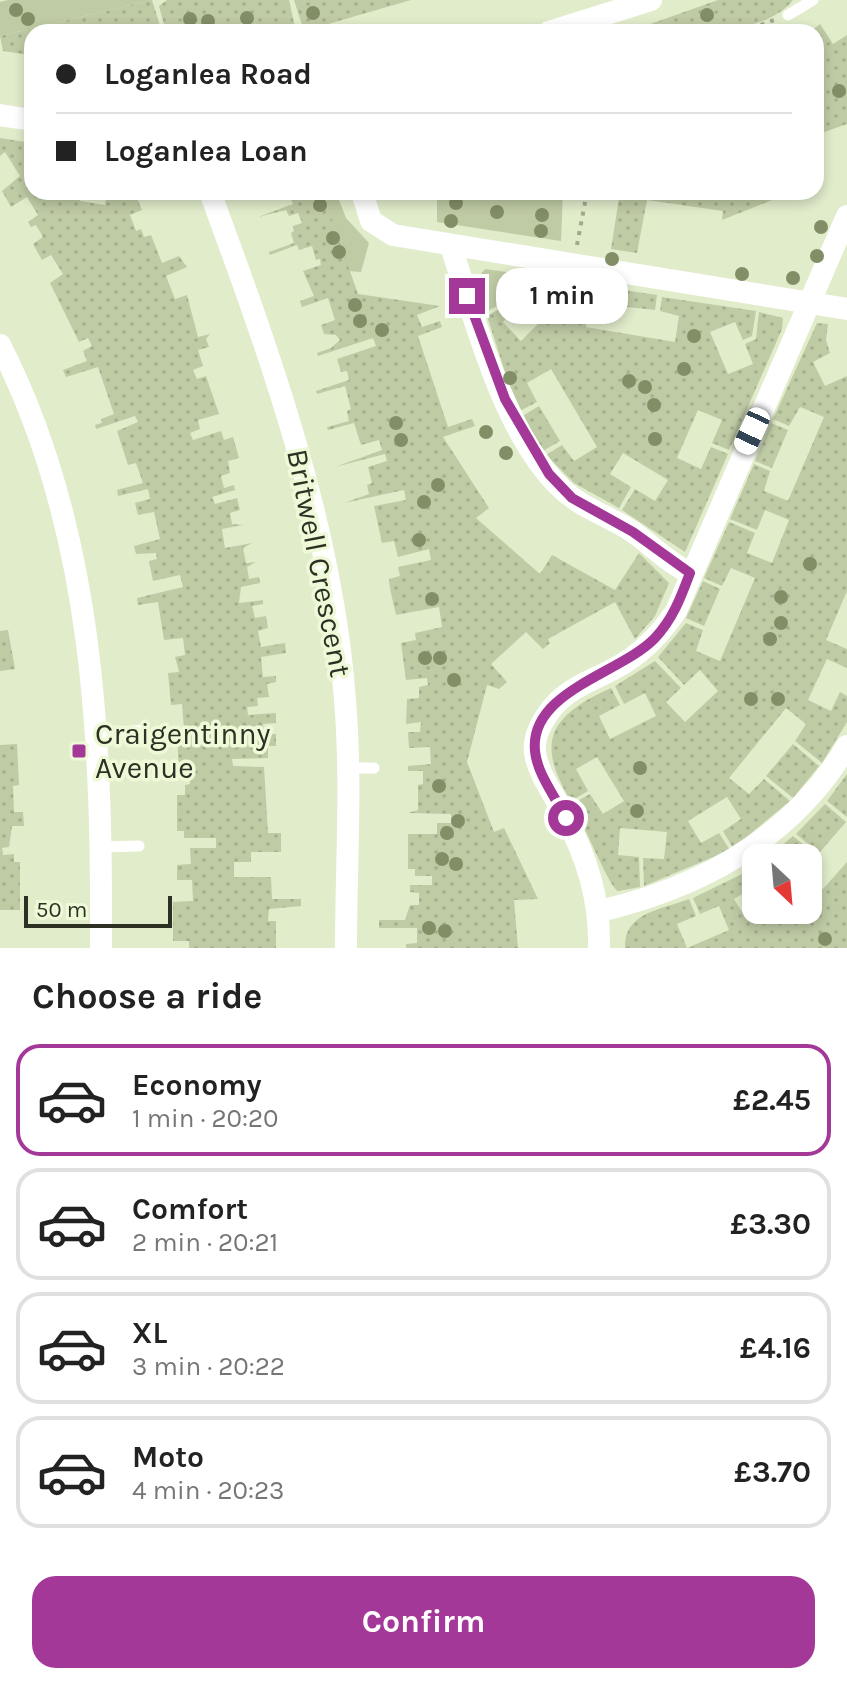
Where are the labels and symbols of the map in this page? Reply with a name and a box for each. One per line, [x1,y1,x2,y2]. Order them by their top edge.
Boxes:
callout: 1 min [495,268,627,324]
route end [449,278,485,314]
car [731,404,773,458]
street label: Britwell Crescent [279,446,359,680]
place label: Craigentinny Avenue [95,716,271,786]
marker: Craigentinny Avenue [70,742,88,760]
route start [548,800,584,836]
north arrow [742,844,822,924]
scale bar [24,892,172,928]

